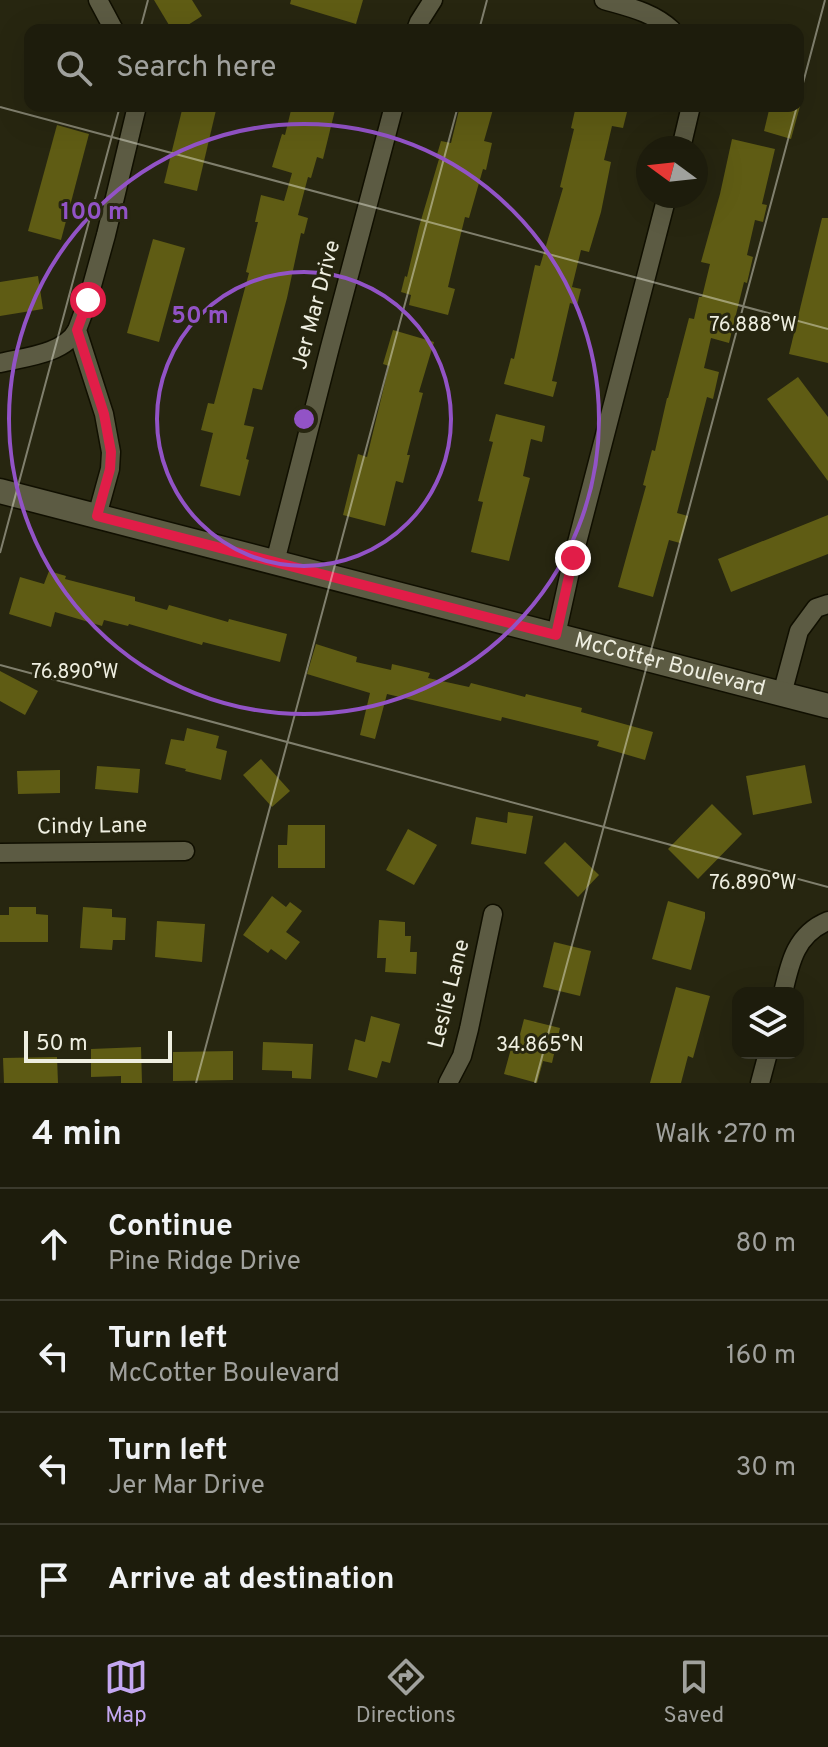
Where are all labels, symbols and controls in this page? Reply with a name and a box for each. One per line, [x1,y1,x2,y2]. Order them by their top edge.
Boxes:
search box [24,24,804,112]
icon: search [52,46,96,90]
text: Search here [116,50,276,87]
north arrow [636,136,708,208]
text: 100 m [61,198,129,228]
street label: Jer Mar Drive [287,237,347,373]
route start [70,282,106,318]
text: 50 m [171,302,229,332]
text: 76.888°W [709,313,797,339]
centre of rings [290,405,318,433]
route end [555,540,591,576]
street label: McCotter Boulevard [571,627,768,703]
text: 76.890°W [31,660,119,686]
street label: Cindy Lane [37,813,147,841]
text: 76.890°W [709,871,797,897]
street label: Leslie Lane [423,937,477,1051]
map controls [732,987,804,1059]
button: layers [732,987,804,1059]
scale bar [24,1027,172,1063]
text: 50 m [36,1031,88,1058]
text: 34.865°N [496,1033,584,1059]
text: 4 min [32,1114,122,1157]
text: Walk · 270 m [655,1119,796,1152]
text: Continue [108,1209,233,1246]
icon: ahead [32,1222,76,1266]
text: 80 m [736,1228,796,1261]
text: Pine Ridge Drive [108,1246,301,1279]
text: Turn left [108,1321,228,1358]
icon: left [32,1334,76,1378]
text: 160 m [726,1340,796,1373]
text: McCotter Boulevard [108,1358,340,1391]
text: Turn left [108,1433,228,1470]
icon: left [32,1446,76,1490]
text: 30 m [736,1452,796,1485]
text: Jer Mar Drive [108,1470,265,1503]
icon: arrive [32,1558,76,1602]
text: Arrive at destination [108,1562,394,1599]
tab: Map [104,1655,148,1730]
tab: Directions [356,1655,456,1730]
tab: Saved [664,1655,724,1730]

